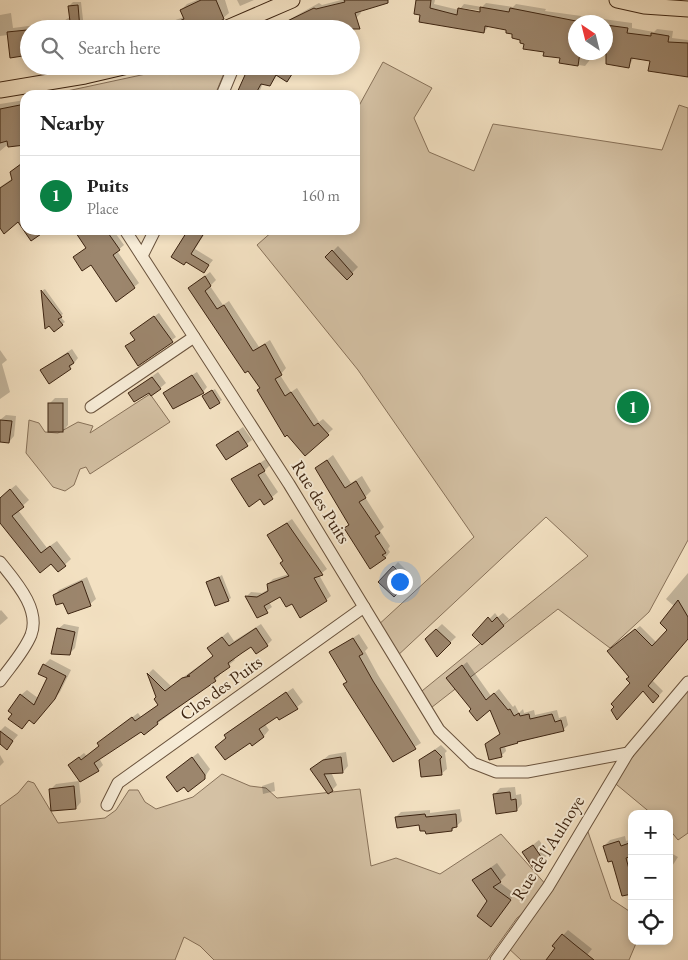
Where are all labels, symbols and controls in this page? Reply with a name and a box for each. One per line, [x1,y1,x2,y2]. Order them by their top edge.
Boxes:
north arrow [568,15,613,60]
search box [20,20,360,75]
icon: search [38,34,66,62]
text: Search here [78,35,160,60]
text: Nearby [40,109,104,136]
text: Puits [87,173,129,198]
text: 1 [52,185,60,206]
text: 160 m [301,185,340,206]
text: Place [87,198,119,219]
pin: 1 [617,388,649,426]
street label: Rue des Puits [287,456,356,548]
your location [387,569,413,595]
street label: Clos des Puits [175,650,267,725]
street label: Rue de l'Aulnoye [506,791,589,904]
map controls [628,810,673,945]
button: + [628,810,673,855]
button: − [628,855,673,900]
button: locate [628,900,673,945]

